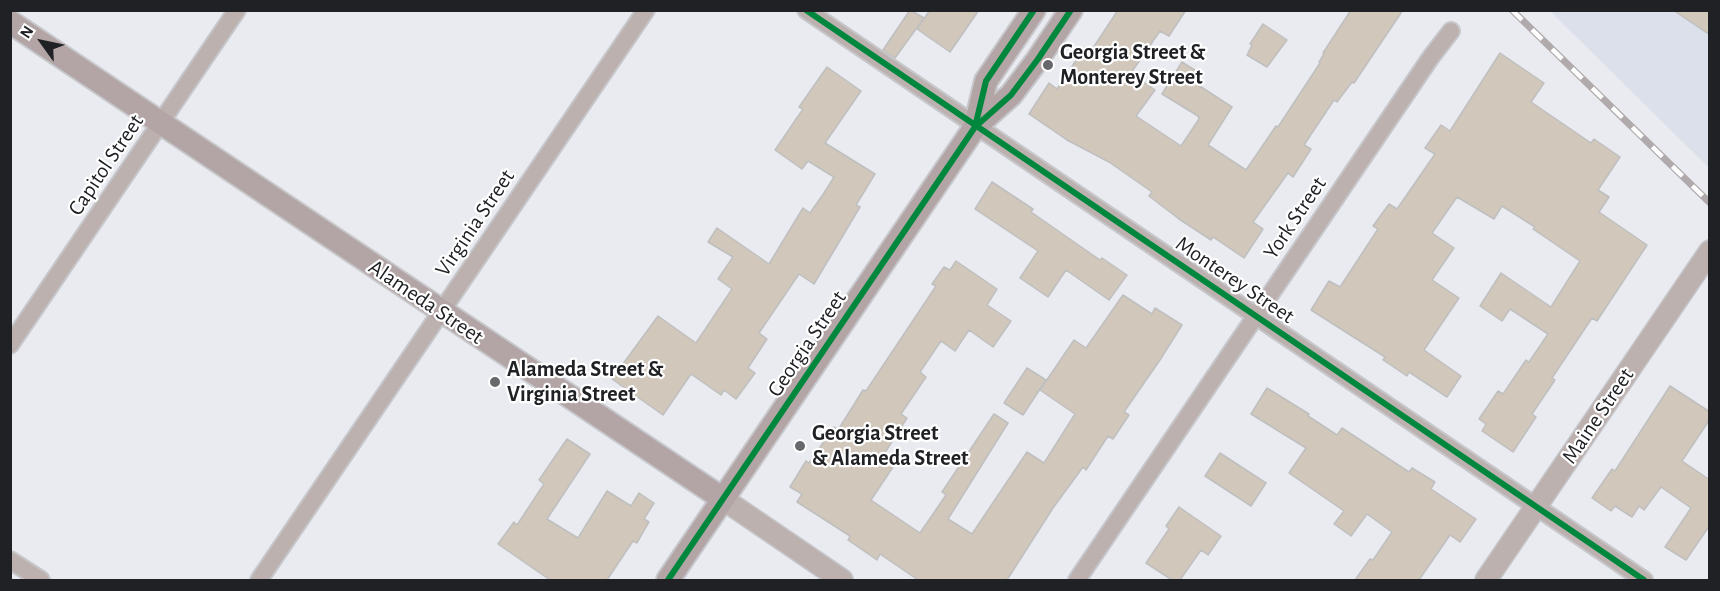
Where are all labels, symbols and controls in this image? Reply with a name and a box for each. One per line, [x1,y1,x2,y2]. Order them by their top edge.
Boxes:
north arrow [12,12,72,72]
text: N [17,23,37,41]
place label: Georgia Street & Monterey Street [1060,39,1205,90]
marker: Georgia Street & Monterey Street [1041,58,1055,72]
street label: Capitol Street [62,109,150,221]
street label: Virginia Street [430,165,520,281]
street label: York Street [1258,172,1332,264]
street label: Monterey Street [1171,231,1299,329]
street label: Alameda Street [364,254,488,350]
street label: Georgia Street [762,286,852,402]
place label: Alameda Street & Virginia Street [507,356,663,408]
street label: Maine Street [1556,363,1640,469]
marker: Alameda Street & Virginia Street [488,375,502,389]
place label: Georgia Street & Alameda Street [812,420,968,472]
marker: Georgia Street & Alameda Street [793,439,807,453]

